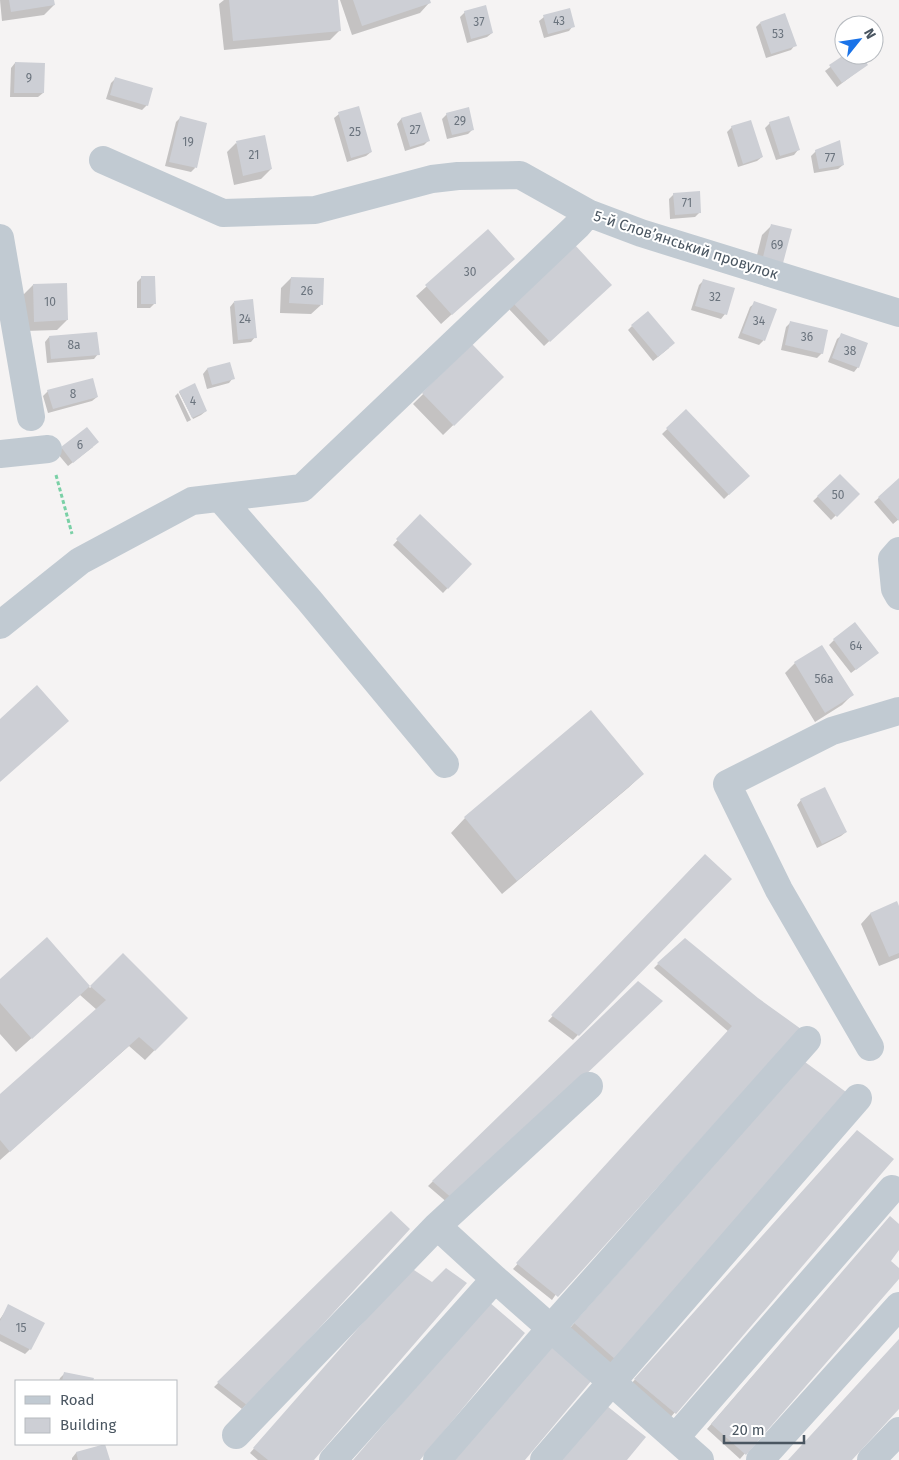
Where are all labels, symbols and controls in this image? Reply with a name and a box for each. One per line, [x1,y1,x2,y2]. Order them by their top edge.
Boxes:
house number: 43 [553,14,565,28]
house number: 37 [473,15,485,29]
north arrow [834,15,884,65]
text: N [860,25,880,42]
house number: 53 [772,27,784,41]
house number: 9 [26,71,32,85]
house number: 29 [454,114,466,128]
house number: 27 [409,123,421,137]
house number: 25 [349,125,361,139]
house number: 19 [182,135,194,149]
house number: 21 [249,148,259,162]
house number: 77 [825,151,835,165]
house number: 71 [682,196,692,210]
street label: 5-й Слов’янський провулок [592,207,781,283]
house number: 69 [771,238,783,252]
house number: 30 [464,265,477,279]
house number: 26 [301,284,313,298]
house number: 32 [709,290,721,304]
house number: 10 [44,295,56,309]
house number: 24 [239,312,252,326]
house number: 34 [753,314,766,328]
house number: 36 [801,330,813,344]
house number: 8а [67,338,81,352]
house number: 38 [844,344,857,358]
house number: 8 [70,387,77,401]
house number: 4 [190,394,197,408]
house number: 6 [77,438,83,452]
house number: 50 [832,488,845,502]
house number: 64 [850,639,863,653]
house number: 56а [815,672,833,686]
house number: 15 [15,1321,27,1335]
legend [15,1380,178,1445]
text: Road [60,1391,95,1409]
scale bar [724,1412,804,1444]
text: Building [60,1416,116,1434]
text: 20 m [732,1421,765,1439]

